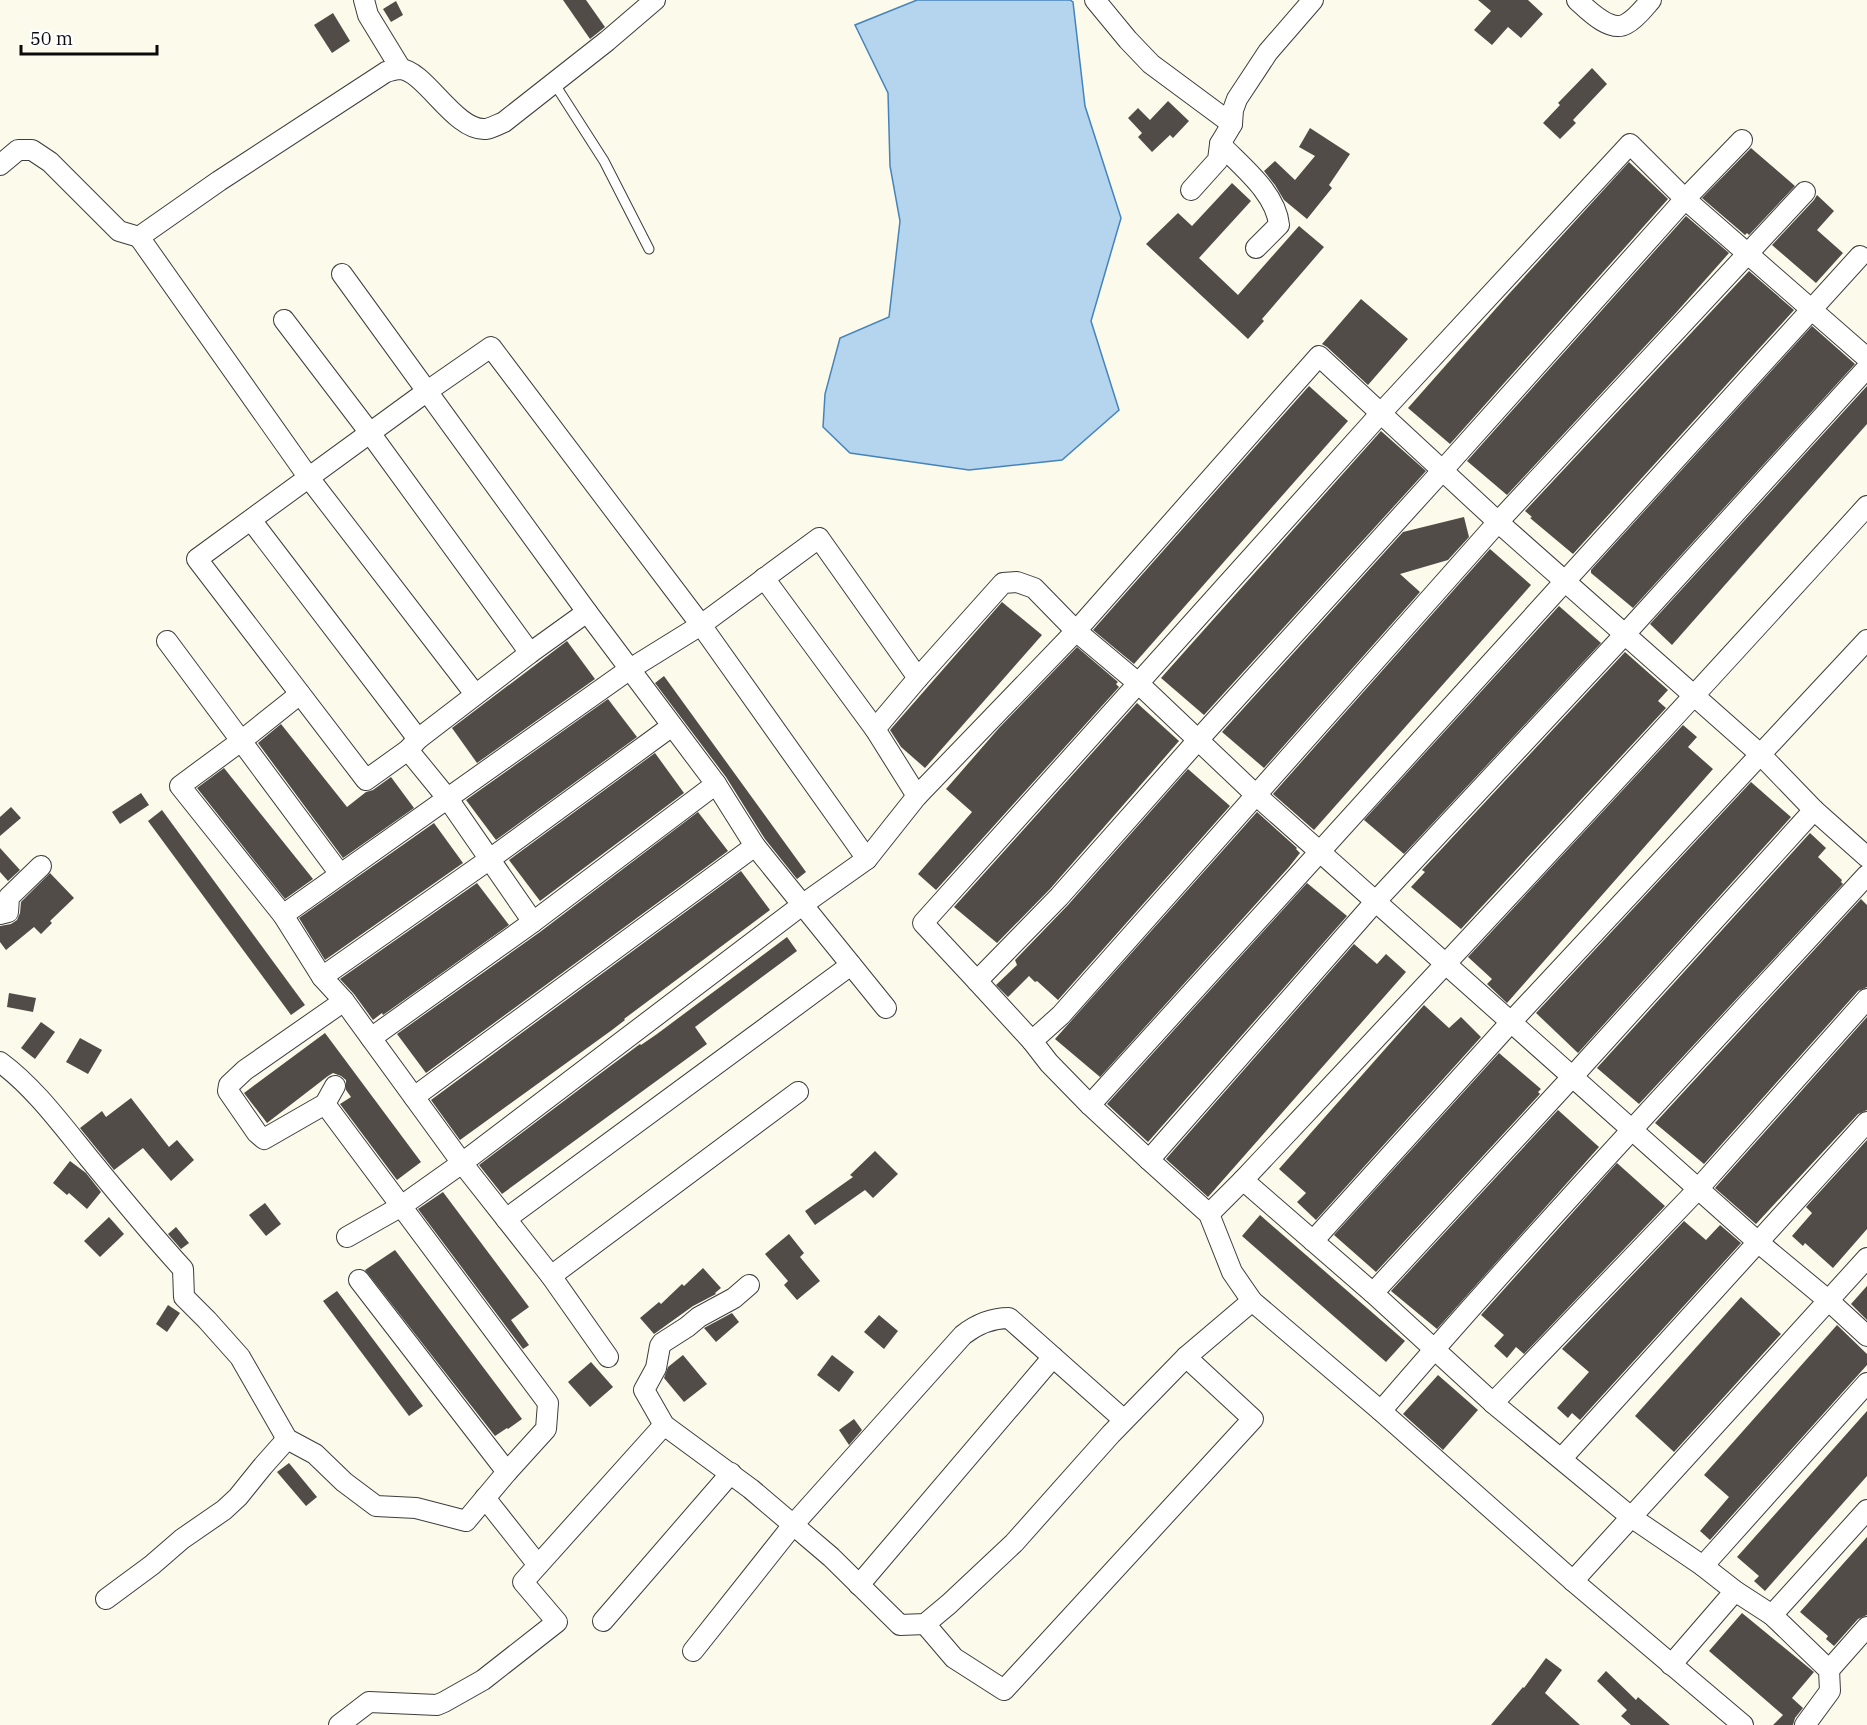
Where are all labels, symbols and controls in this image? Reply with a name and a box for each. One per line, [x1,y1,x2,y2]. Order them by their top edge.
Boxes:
scale bar [21,18,158,56]
text: 50 m [30,27,73,50]

